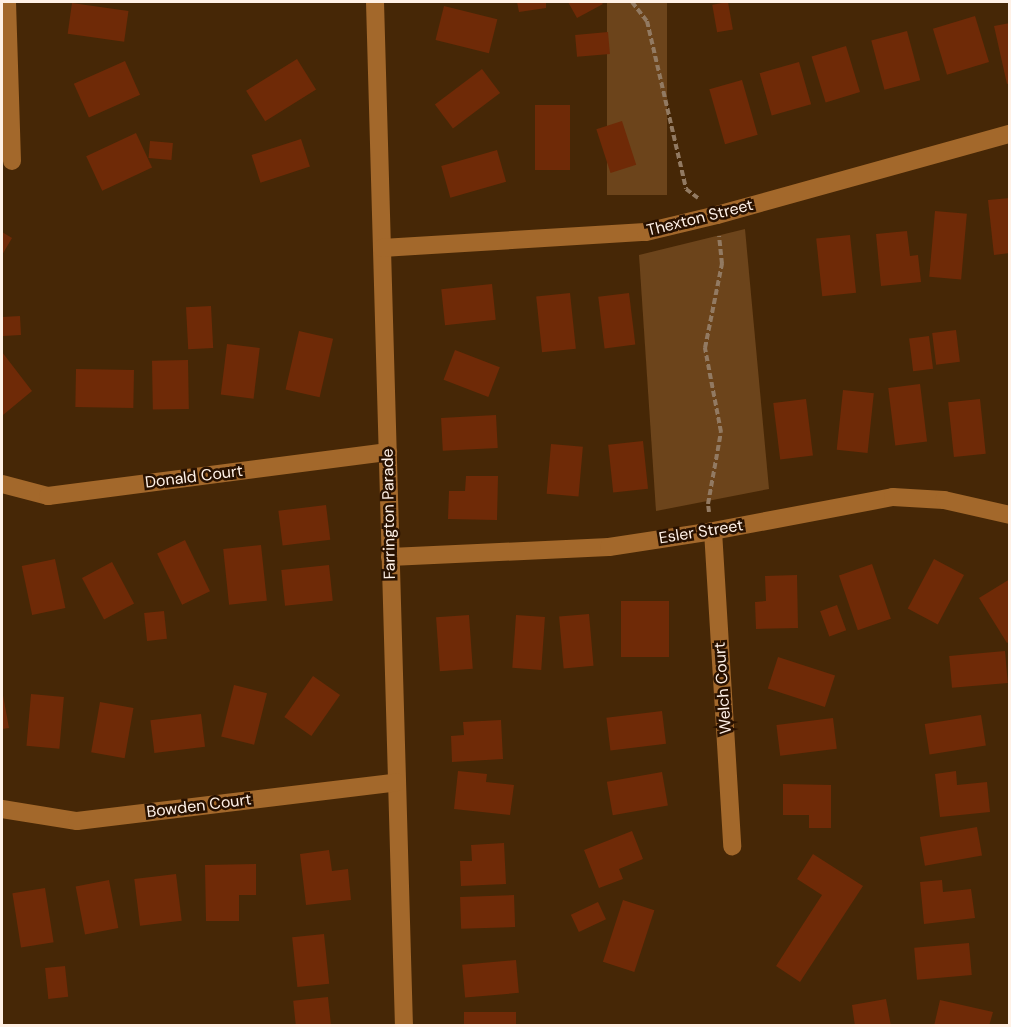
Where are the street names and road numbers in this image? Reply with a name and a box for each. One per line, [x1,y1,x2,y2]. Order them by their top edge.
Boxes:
street label: Thexton Street [645,195,755,241]
street label: Farrington Parade [378,448,400,580]
street label: Donald Court [144,461,244,493]
street label: Esler Street [657,516,745,548]
street label: Welch Court [710,641,736,735]
street label: Bowden Court [145,790,253,822]

